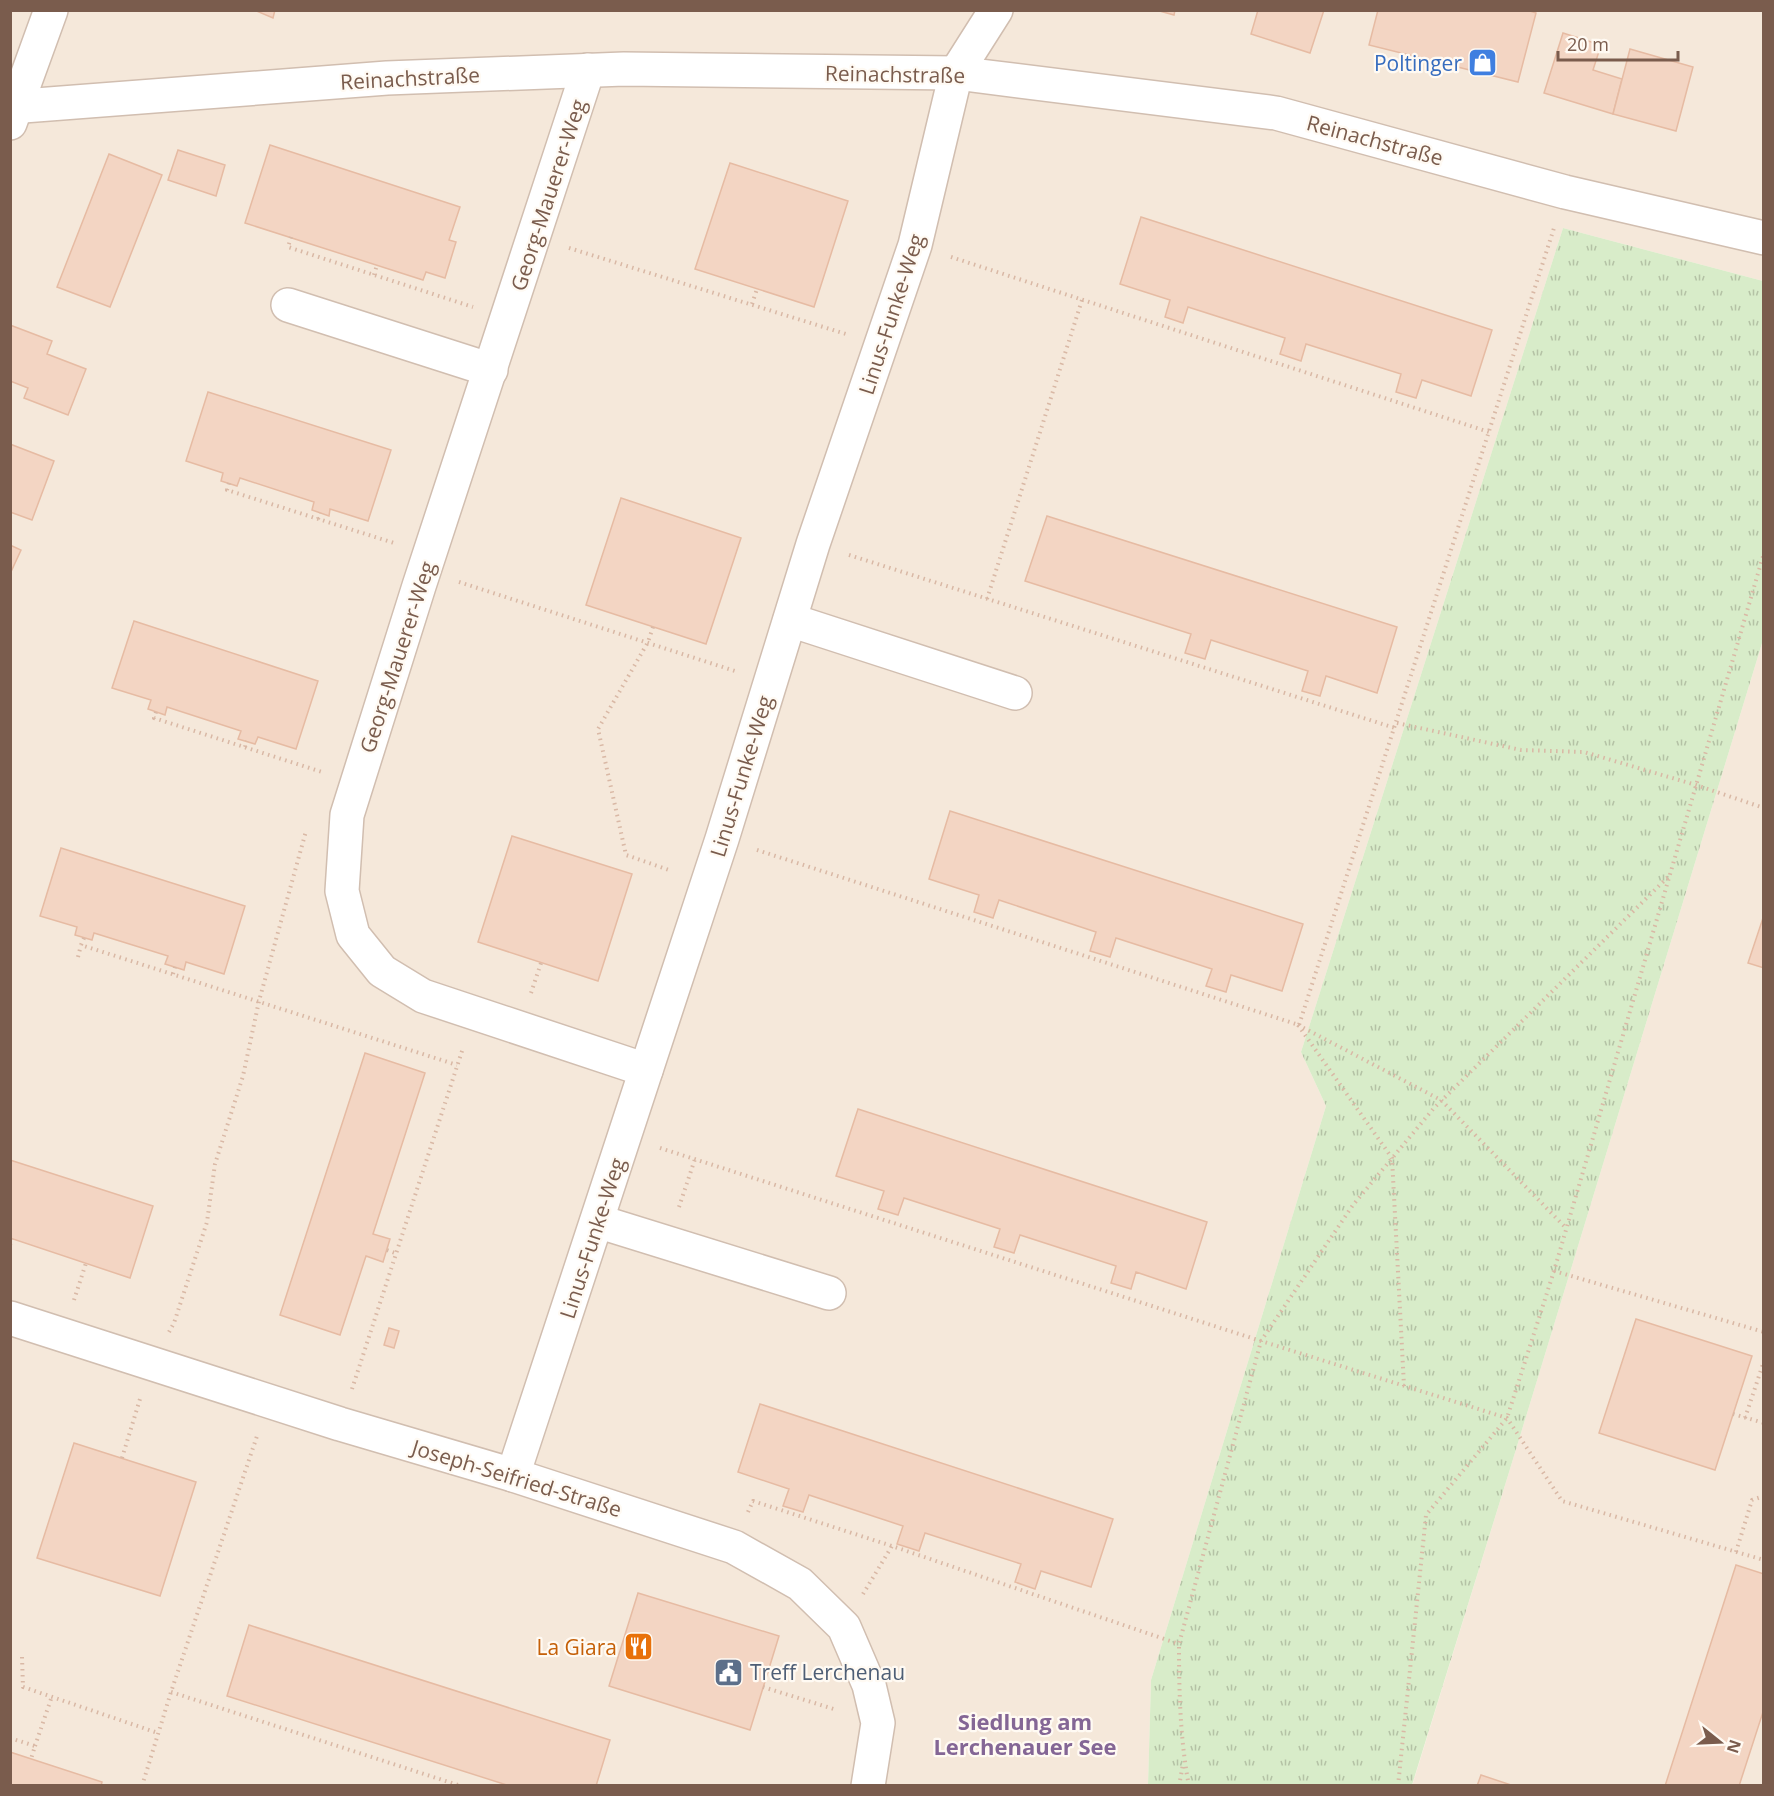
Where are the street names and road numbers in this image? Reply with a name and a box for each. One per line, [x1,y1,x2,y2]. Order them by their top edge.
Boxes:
street label: Reinachstraße [825,59,965,89]
street label: Reinachstraße [339,60,481,96]
street label: Georg-Mauerer-Weg [504,96,592,294]
street label: Reinachstraße [1304,108,1446,172]
street label: Linus-Funke-Weg [852,230,930,398]
street label: Georg-Mauerer-Weg [353,558,441,756]
street label: Linus-Funke-Weg [703,692,779,860]
street label: Linus-Funke-Weg [553,1154,631,1322]
street label: Joseph-Seifried-Straße [407,1432,625,1523]

